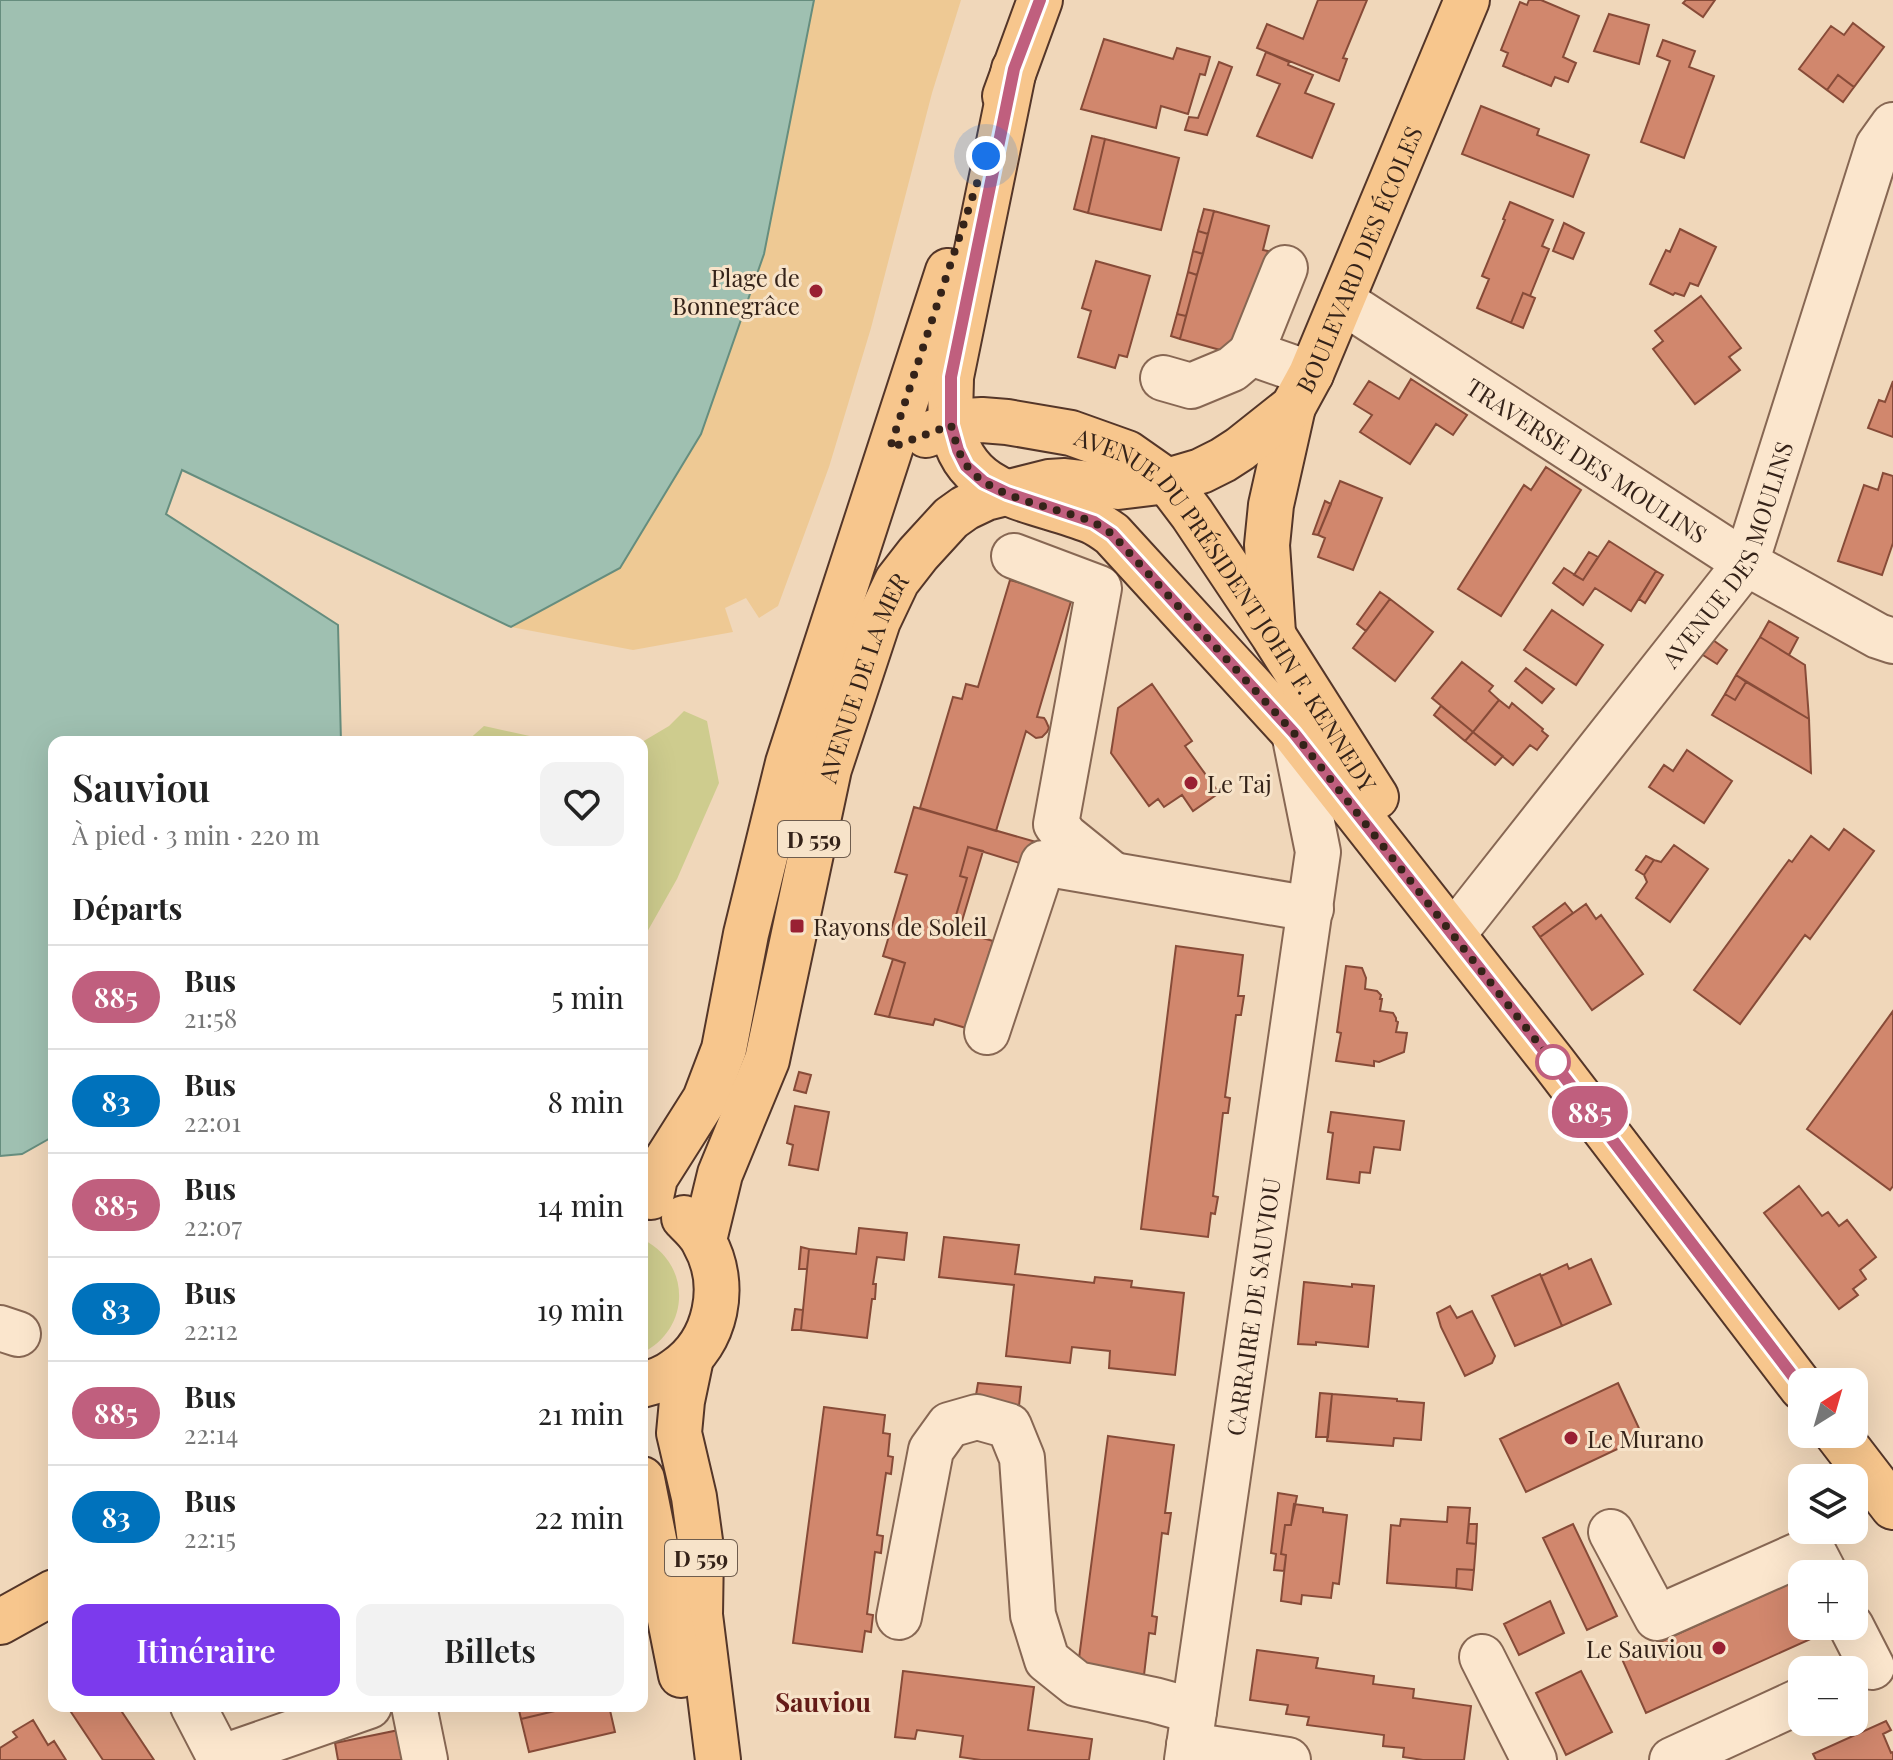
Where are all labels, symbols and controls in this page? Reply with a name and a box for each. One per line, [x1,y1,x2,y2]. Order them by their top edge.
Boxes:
street label: BOULEVARD DES ÉCOLES [1288,121,1429,398]
your location [966,136,1006,176]
place label: Plage de Bonnegrâce [672,261,800,321]
marker: Plage de Bonnegrâce [807,282,825,300]
street label: TRAVERSE DES MOULINS [1460,370,1714,550]
street label: AVENUE DU PRÉSIDENT JOHN F. KENNEDY [1070,419,1385,798]
street label: AVENUE DES MOULINS [1653,437,1799,675]
street label: AVENUE DE LA MER [810,565,915,787]
text: Sauviou [72,761,210,812]
button: heart [540,762,624,846]
place label: Le Taj [1207,767,1272,799]
marker: Le Taj [1182,774,1200,792]
text: À pied · 3 min · 220 m [72,817,320,852]
road number: D 559 [778,821,850,857]
text: Départs [72,888,182,928]
place label: Rayons de Soleil [813,910,987,942]
marker: Rayons de Soleil [788,917,806,935]
text: Bus [184,960,236,1000]
text: 5 min [551,977,624,1017]
text: 885 [94,978,138,1015]
text: 21:58 [184,1000,237,1035]
unlabelled marker [1536,1045,1570,1079]
text: Bus [184,1064,236,1104]
text: 8 min [548,1081,624,1121]
text: 83 [101,1082,131,1119]
line badge: 885 [1544,1086,1636,1138]
text: 885 [1568,1093,1612,1130]
text: 22:01 [184,1104,241,1139]
text: Bus [184,1168,236,1208]
street label: CARRAIRE DE SAUVIOU [1218,1176,1287,1438]
text: 14 min [537,1185,624,1225]
text: 885 [94,1186,138,1223]
text: 22:07 [184,1208,242,1243]
text: Bus [184,1272,236,1312]
text: 19 min [537,1289,624,1329]
text: 83 [101,1290,131,1327]
text: 22:12 [184,1312,238,1347]
north arrow [1788,1368,1868,1448]
map controls [1788,1368,1868,1736]
text: Bus [184,1376,236,1416]
text: 21 min [538,1393,624,1433]
text: 885 [94,1394,138,1431]
text: 22:14 [184,1416,238,1451]
place label: Le Murano [1587,1422,1704,1454]
marker: Le Murano [1562,1429,1580,1447]
button: layers [1788,1464,1868,1544]
text: Bus [184,1480,236,1520]
text: 22 min [534,1497,624,1537]
text: 83 [101,1498,131,1535]
text: 22:15 [184,1520,236,1555]
road number: D 559 [665,1540,737,1576]
button: + [1788,1560,1868,1640]
button: Itinéraire [72,1604,340,1696]
button: Billets [356,1604,624,1696]
place label: Le Sauviou [1586,1632,1703,1664]
marker: Le Sauviou [1710,1639,1728,1657]
button: − [1788,1656,1868,1736]
district label: Sauviou [775,1684,871,1719]

